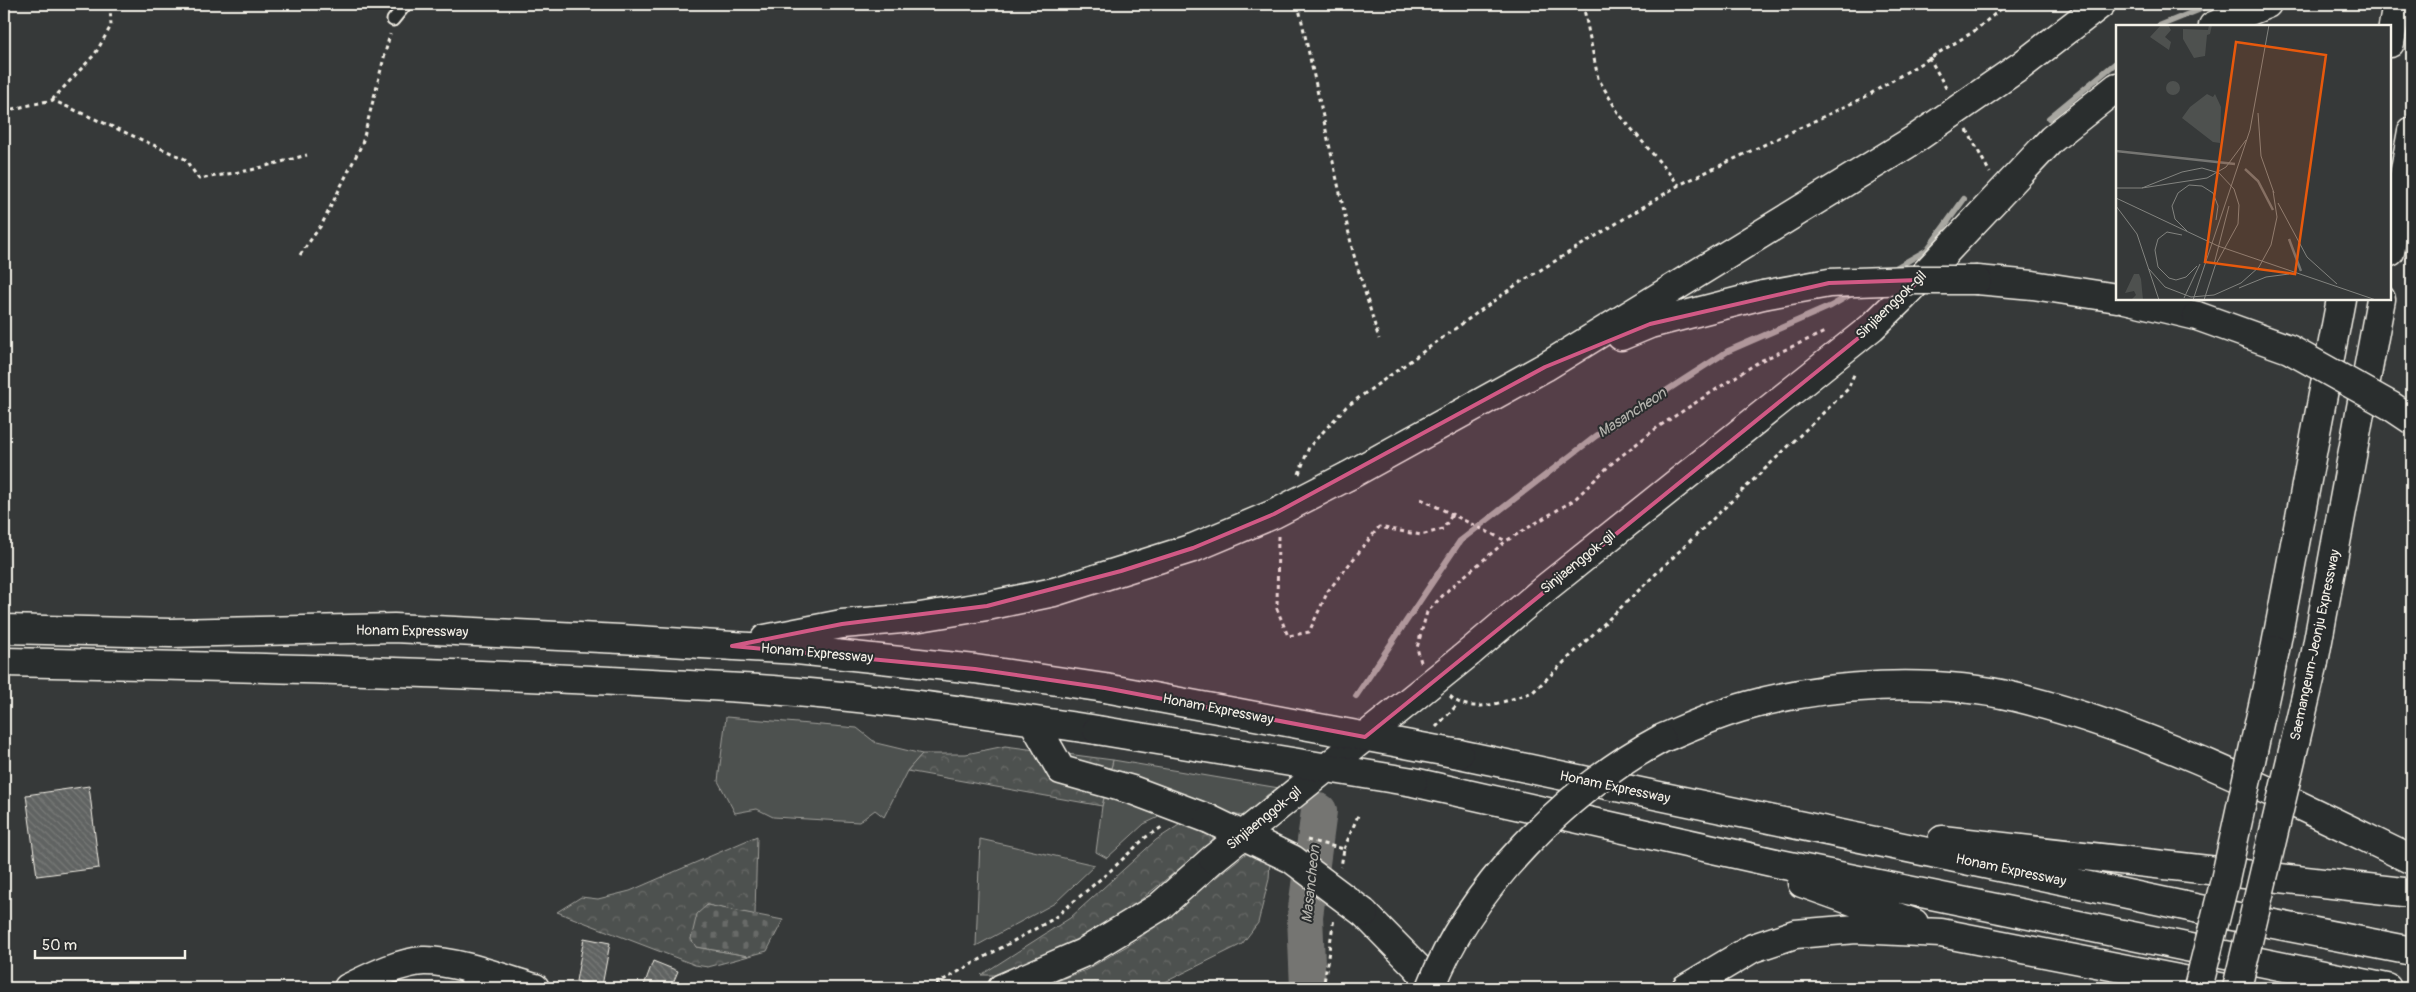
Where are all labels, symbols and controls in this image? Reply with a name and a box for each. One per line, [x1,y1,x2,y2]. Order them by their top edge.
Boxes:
inset map [2116,25,2391,300]
street label: Sinjiaenggok-gil [1852,267,1930,343]
water label: Masancheon [1594,383,1671,442]
street label: Sinjiaenggok-gil [1537,527,1619,597]
street label: Saemangeum-Jeonju Expressway [2286,548,2344,742]
street label: Honam Expressway [356,622,468,640]
street label: Honam Expressway [760,640,874,666]
street label: Honam Expressway [1161,690,1275,728]
street label: Honam Expressway [1558,767,1672,807]
street label: Sinjiaenggok-gil [1223,783,1305,853]
water label: Masancheon [1297,843,1325,924]
street label: Honam Expressway [1954,850,2068,890]
scale bar [35,927,185,959]
text: 50 m [42,936,77,955]

